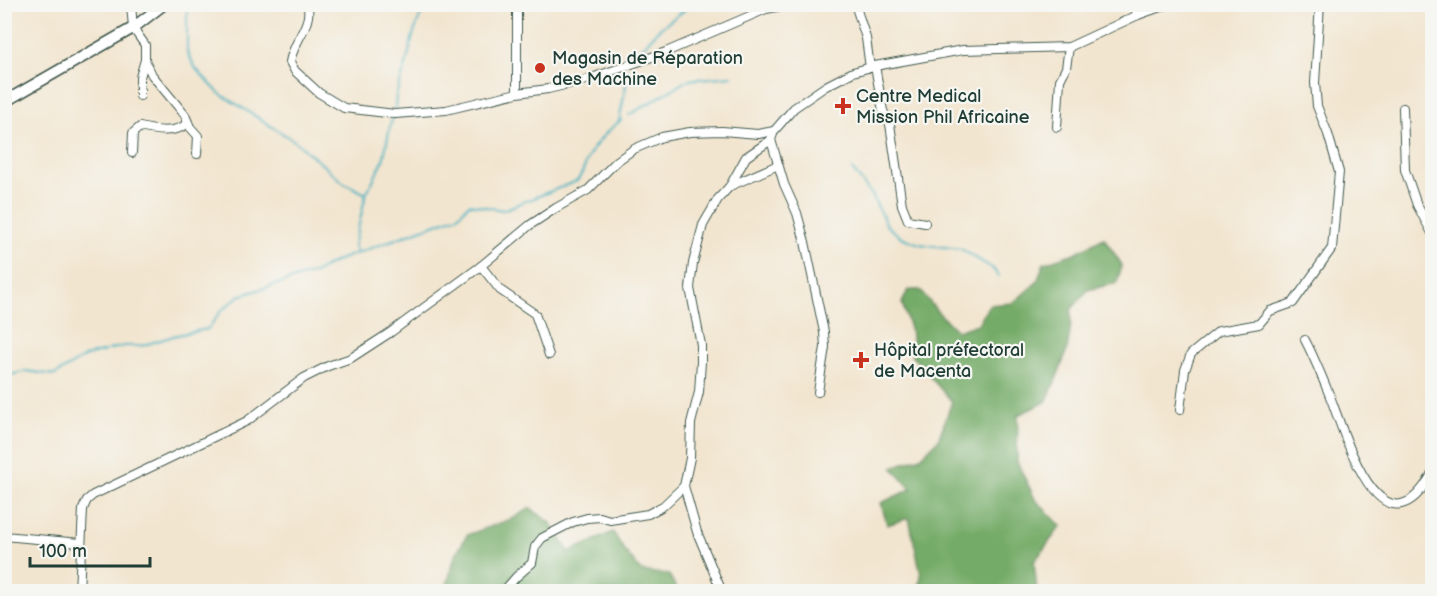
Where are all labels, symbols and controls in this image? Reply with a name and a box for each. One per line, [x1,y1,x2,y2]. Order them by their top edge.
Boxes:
place label: Magasin de Réparation des Machine [552,48,743,90]
marker: Magasin de Réparation des Machine [533,61,547,75]
place label: Centre Medical Mission Phil Africaine [856,86,1030,128]
marker: Centre Medical Mission Phil Africaine [834,97,852,115]
place label: Hôpital préfectoral de Macenta [874,340,1024,382]
marker: Hôpital préfectoral de Macenta [852,351,870,369]
scale bar [30,530,150,568]
text: 100 m [39,541,87,562]

